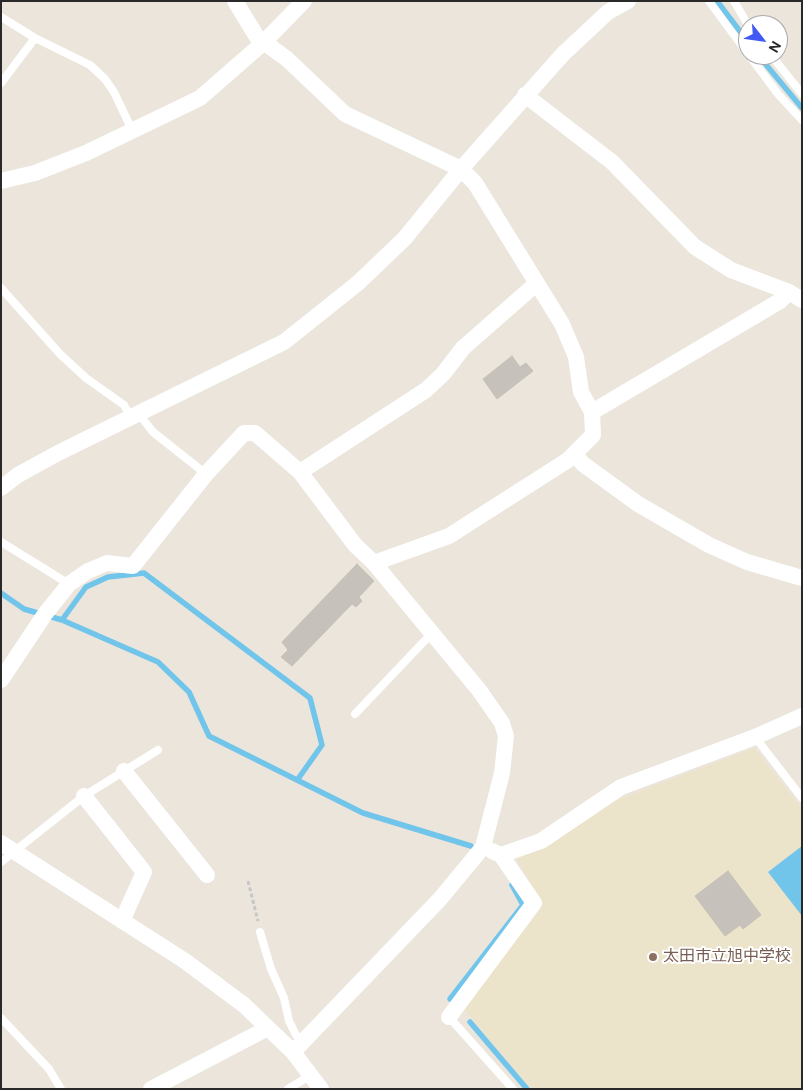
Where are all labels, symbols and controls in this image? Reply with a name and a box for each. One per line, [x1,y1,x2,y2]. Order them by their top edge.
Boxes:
north arrow [738,15,788,65]
text: N [765,38,785,56]
place label: 太田市立旭中学校 [663,947,791,967]
marker: 太田市立旭中学校 [647,951,659,963]

